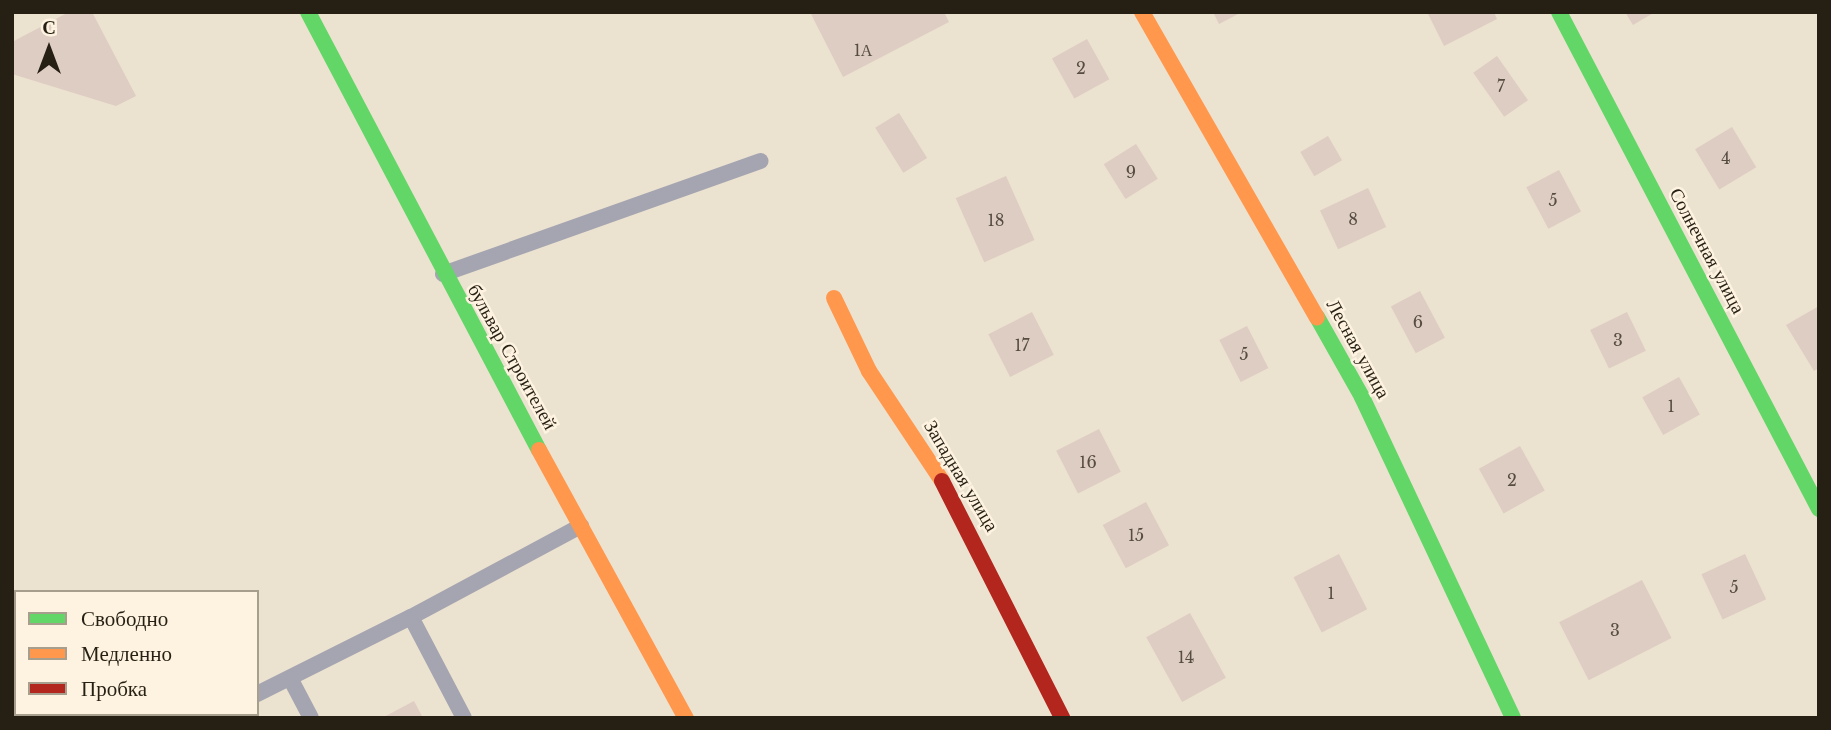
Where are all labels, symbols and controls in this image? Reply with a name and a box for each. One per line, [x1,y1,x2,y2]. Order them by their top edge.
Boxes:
north arrow [14,14,84,84]
text: С [42,16,56,39]
house number: 1А [854,40,872,60]
house number: 2 [1076,58,1086,78]
house number: 7 [1497,76,1505,96]
house number: 4 [1721,148,1731,168]
house number: 9 [1126,162,1136,182]
street label: Солнечная улица [1664,184,1750,318]
house number: 5 [1548,190,1558,210]
house number: 8 [1348,209,1358,229]
house number: 18 [988,210,1004,230]
street label: бульвар Строителей [463,280,561,434]
street label: Лесная улица [1321,295,1395,403]
house number: 6 [1413,312,1423,332]
house number: 3 [1613,330,1623,350]
house number: 17 [1014,335,1030,355]
house number: 5 [1239,344,1249,364]
house number: 1 [1667,396,1675,416]
street label: Западная улица [919,416,1003,536]
house number: 16 [1079,452,1097,472]
house number: 2 [1507,470,1517,490]
house number: 15 [1128,525,1144,545]
house number: 5 [1729,577,1739,597]
house number: 1 [1327,583,1335,603]
legend [14,590,259,716]
text: Свободно [81,606,168,632]
house number: 3 [1610,620,1620,640]
text: Медленно [81,641,172,667]
house number: 14 [1178,647,1194,667]
text: Пробка [81,676,147,702]

